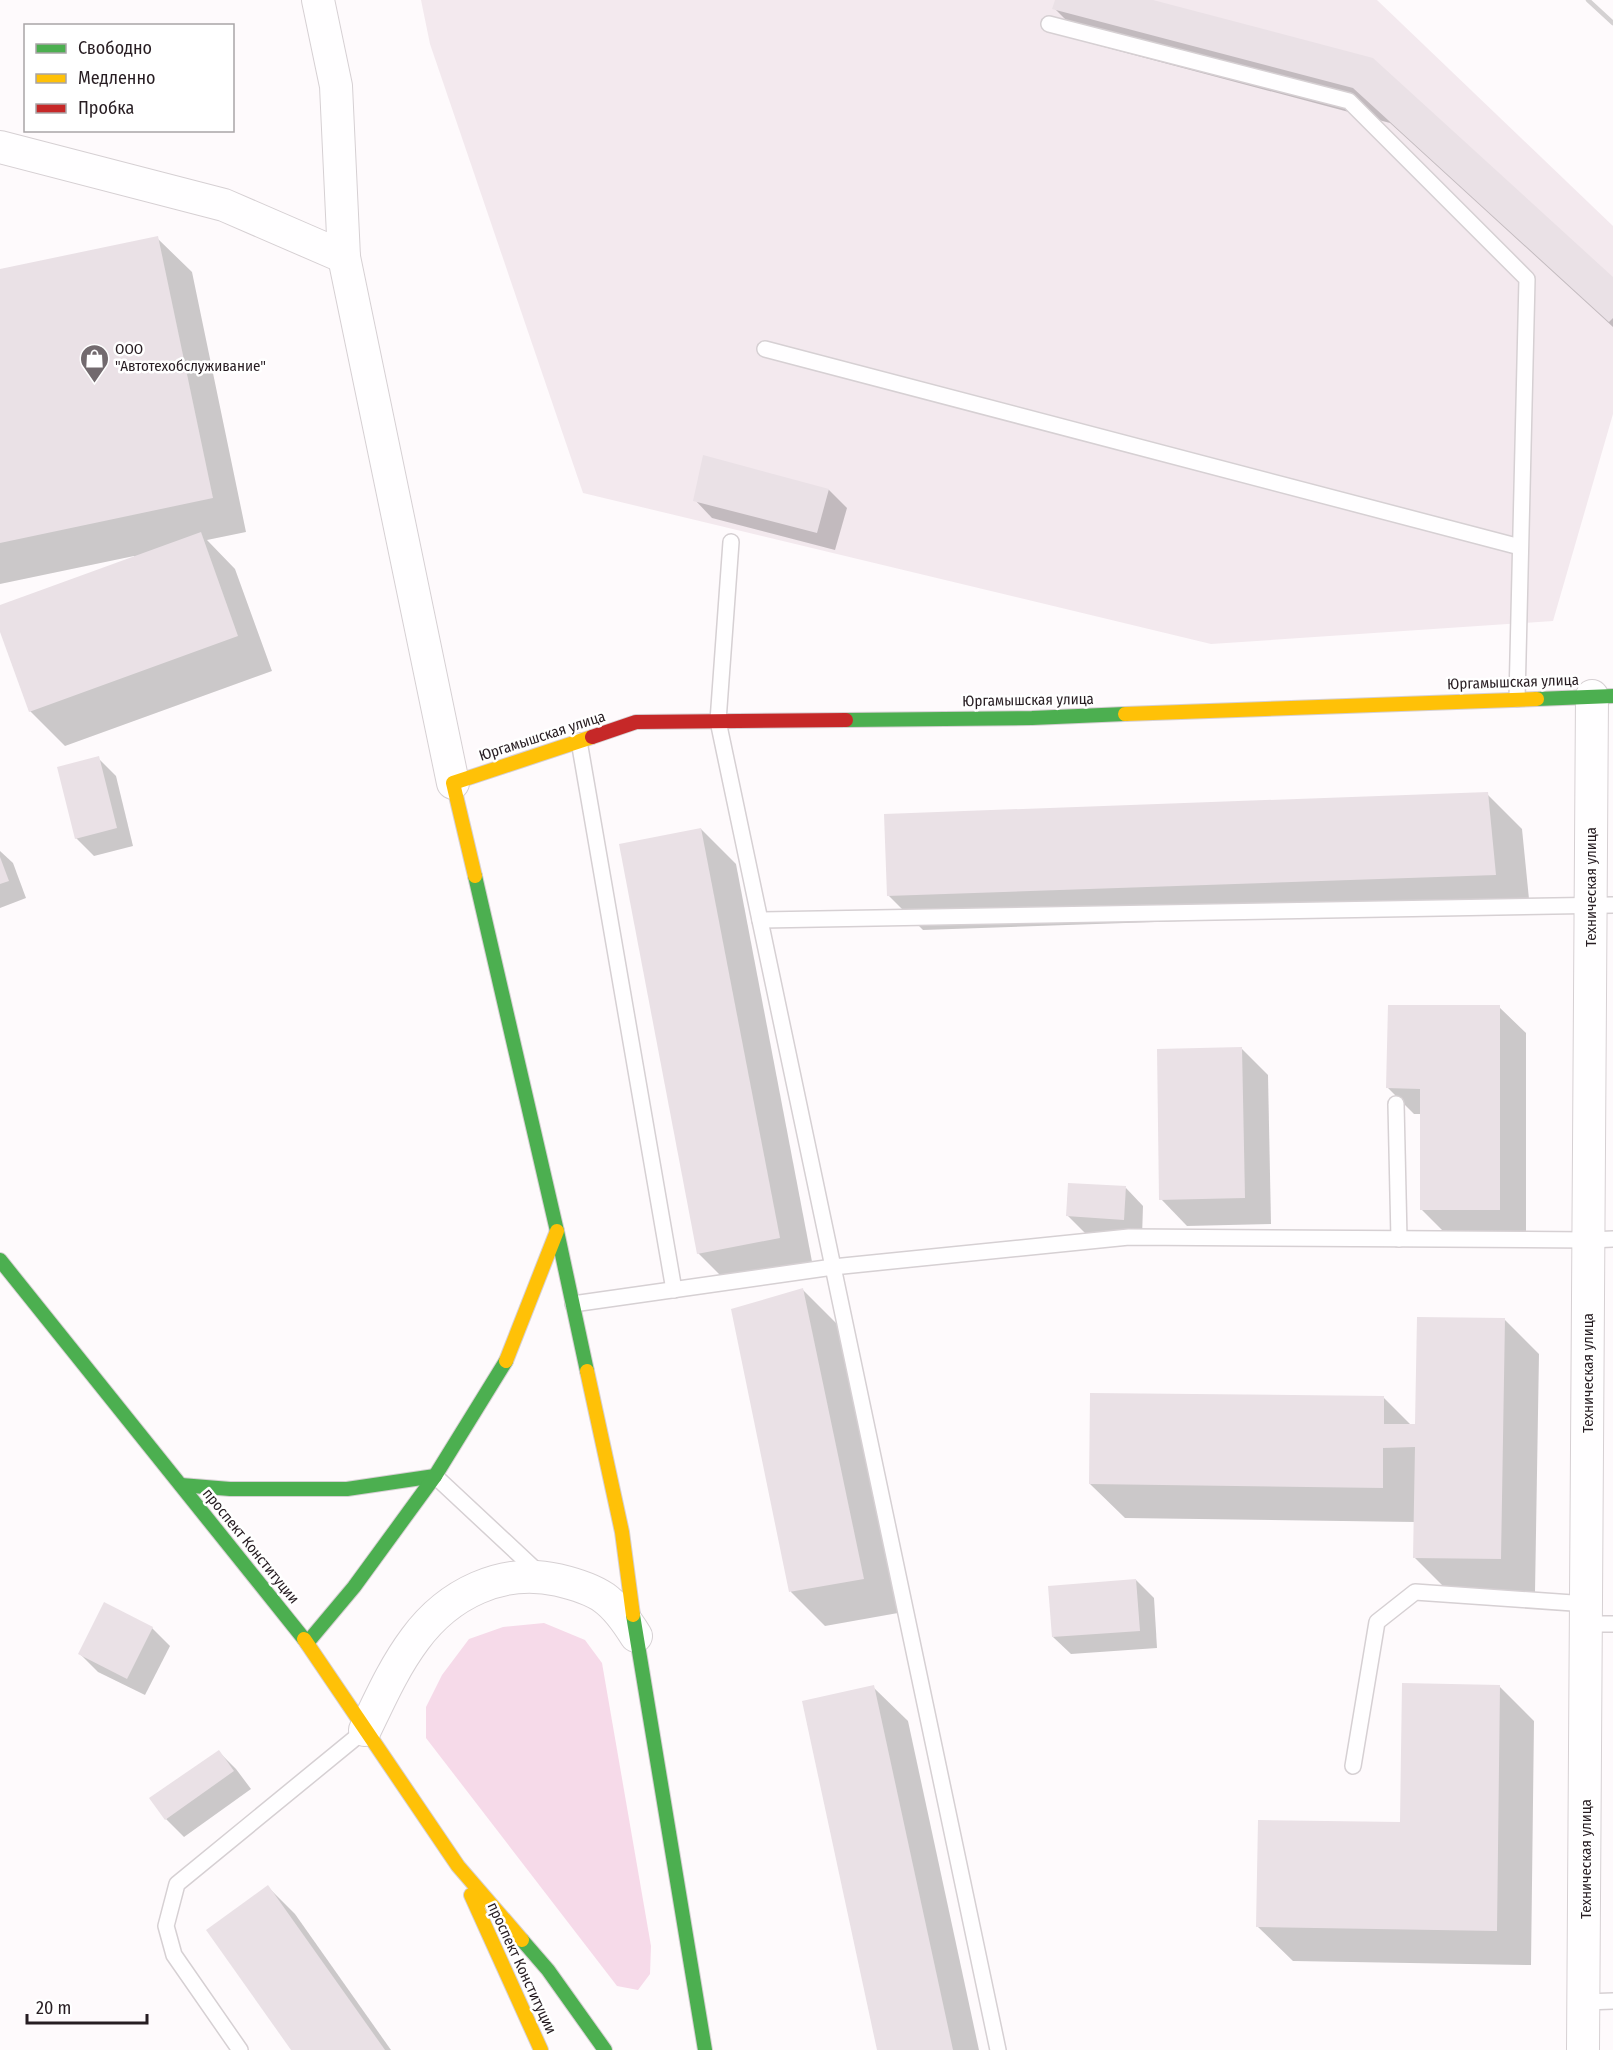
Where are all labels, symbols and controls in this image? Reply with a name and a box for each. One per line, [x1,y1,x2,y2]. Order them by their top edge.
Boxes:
legend [24,24,234,132]
text: Свободно [78,37,152,59]
text: Медленно [78,67,156,89]
text: Пробка [78,97,134,119]
place label: ООО "Автотехобслуживание" [115,340,266,375]
shop icon: ООО "Автотехобслуживание" [78,342,110,384]
street label: Юргамышская улица [1447,671,1579,693]
street label: Юргамышская улица [962,690,1094,710]
street label: Юргамышская улица [477,707,607,765]
street label: Техническая улица [1582,827,1600,947]
street label: Техническая улица [1579,1313,1597,1433]
street label: проспект Конституции [199,1485,303,1607]
street label: Техническая улица [1577,1799,1595,1919]
street label: проспект Конституции [484,1899,560,2037]
scale bar [27,1987,147,2025]
text: 20 m [36,1997,71,2019]

